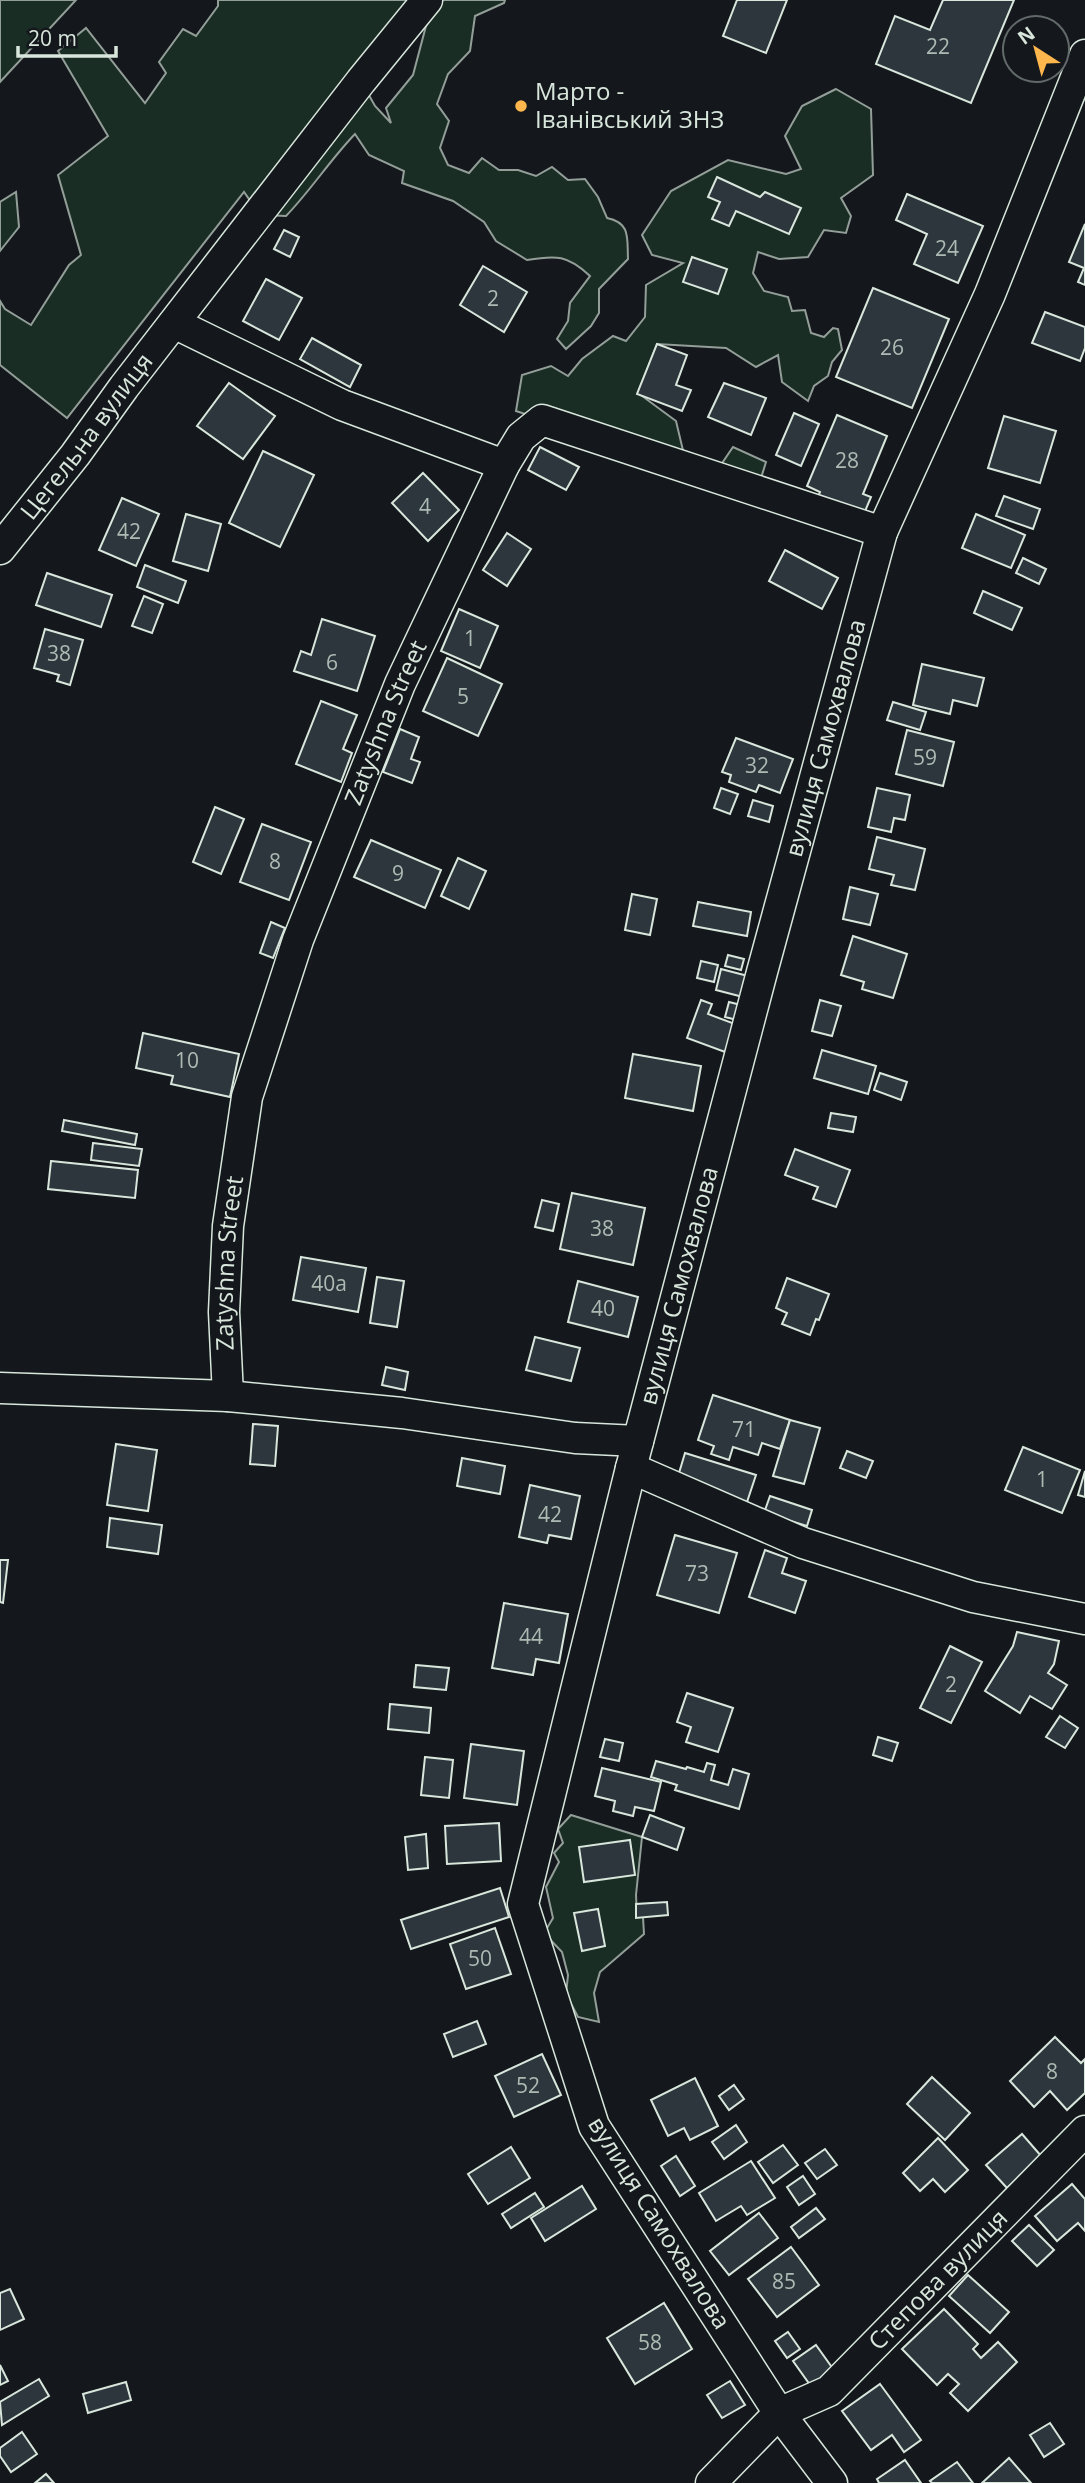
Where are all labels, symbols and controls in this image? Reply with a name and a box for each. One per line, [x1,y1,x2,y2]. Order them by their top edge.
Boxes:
scale bar [18,14,116,58]
north arrow [1001,14,1071,84]
text: N [1012,20,1040,50]
text: 20 m [28,24,77,52]
house number: 22 [926,32,950,60]
place label: Марто - Іванівський ЗНЗ [535,74,724,135]
marker: Марто - Іванівський ЗНЗ [513,98,529,114]
house number: 24 [935,234,959,262]
house number: 2 [487,284,499,312]
house number: 26 [880,333,904,361]
street label: Цегельна вулиця [12,346,159,526]
house number: 28 [835,446,859,474]
house number: 4 [419,492,431,520]
house number: 42 [117,517,141,545]
street label: вулиця Самохвалова [776,615,872,860]
house number: 1 [464,624,476,652]
street label: Zatyshna Street [336,634,433,809]
house number: 38 [47,639,71,667]
house number: 6 [326,648,338,676]
house number: 5 [457,682,469,710]
house number: 59 [913,743,937,771]
house number: 32 [745,751,769,779]
house number: 8 [269,847,281,875]
house number: 9 [392,859,404,887]
house number: 10 [175,1046,199,1074]
street label: вулиця Самохвалова [630,1163,725,1408]
street label: Zatyshna Street [206,1174,250,1352]
house number: 38 [590,1214,614,1242]
house number: 40а [311,1269,347,1297]
house number: 40 [591,1294,615,1322]
house number: 71 [732,1415,756,1443]
house number: 1 [1036,1465,1048,1493]
house number: 42 [538,1500,562,1528]
house number: 73 [685,1559,709,1587]
house number: 44 [519,1622,543,1650]
house number: 2 [945,1670,957,1698]
house number: 50 [468,1944,492,1972]
house number: 8 [1046,2057,1058,2085]
house number: 52 [516,2071,540,2099]
street label: вулиця Самохвалова [581,2110,739,2335]
street label: Степова вулиця [860,2201,1014,2357]
house number: 85 [772,2267,796,2295]
house number: 58 [638,2328,662,2356]

